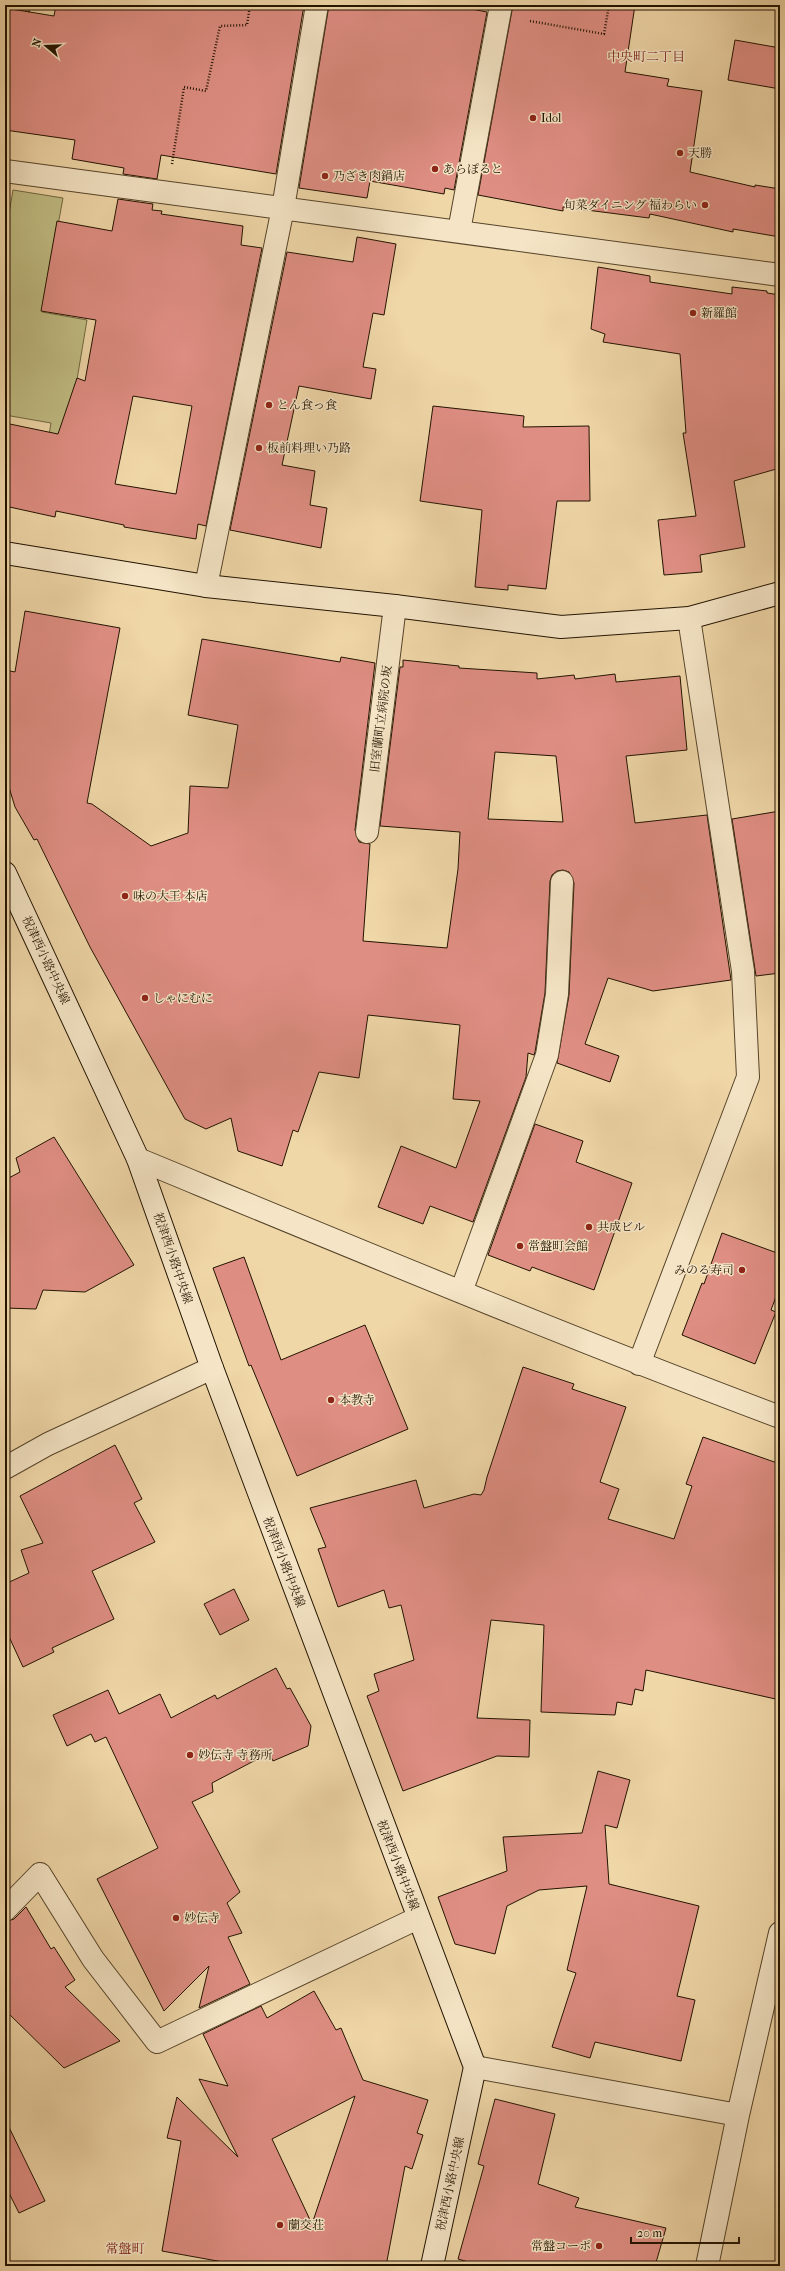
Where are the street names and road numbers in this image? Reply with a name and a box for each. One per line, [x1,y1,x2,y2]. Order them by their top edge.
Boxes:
street label: 旧室蘭町立病院の坂 [367,665,395,773]
street label: 祝津西小路中央線 [19,914,73,1006]
street label: 祝津西小路中央線 [151,1210,195,1306]
street label: 祝津西小路中央線 [260,1515,308,1609]
street label: 祝津西小路中央線 [374,1818,422,1912]
street label: 祝津西小路中央線 [433,2136,467,2232]

